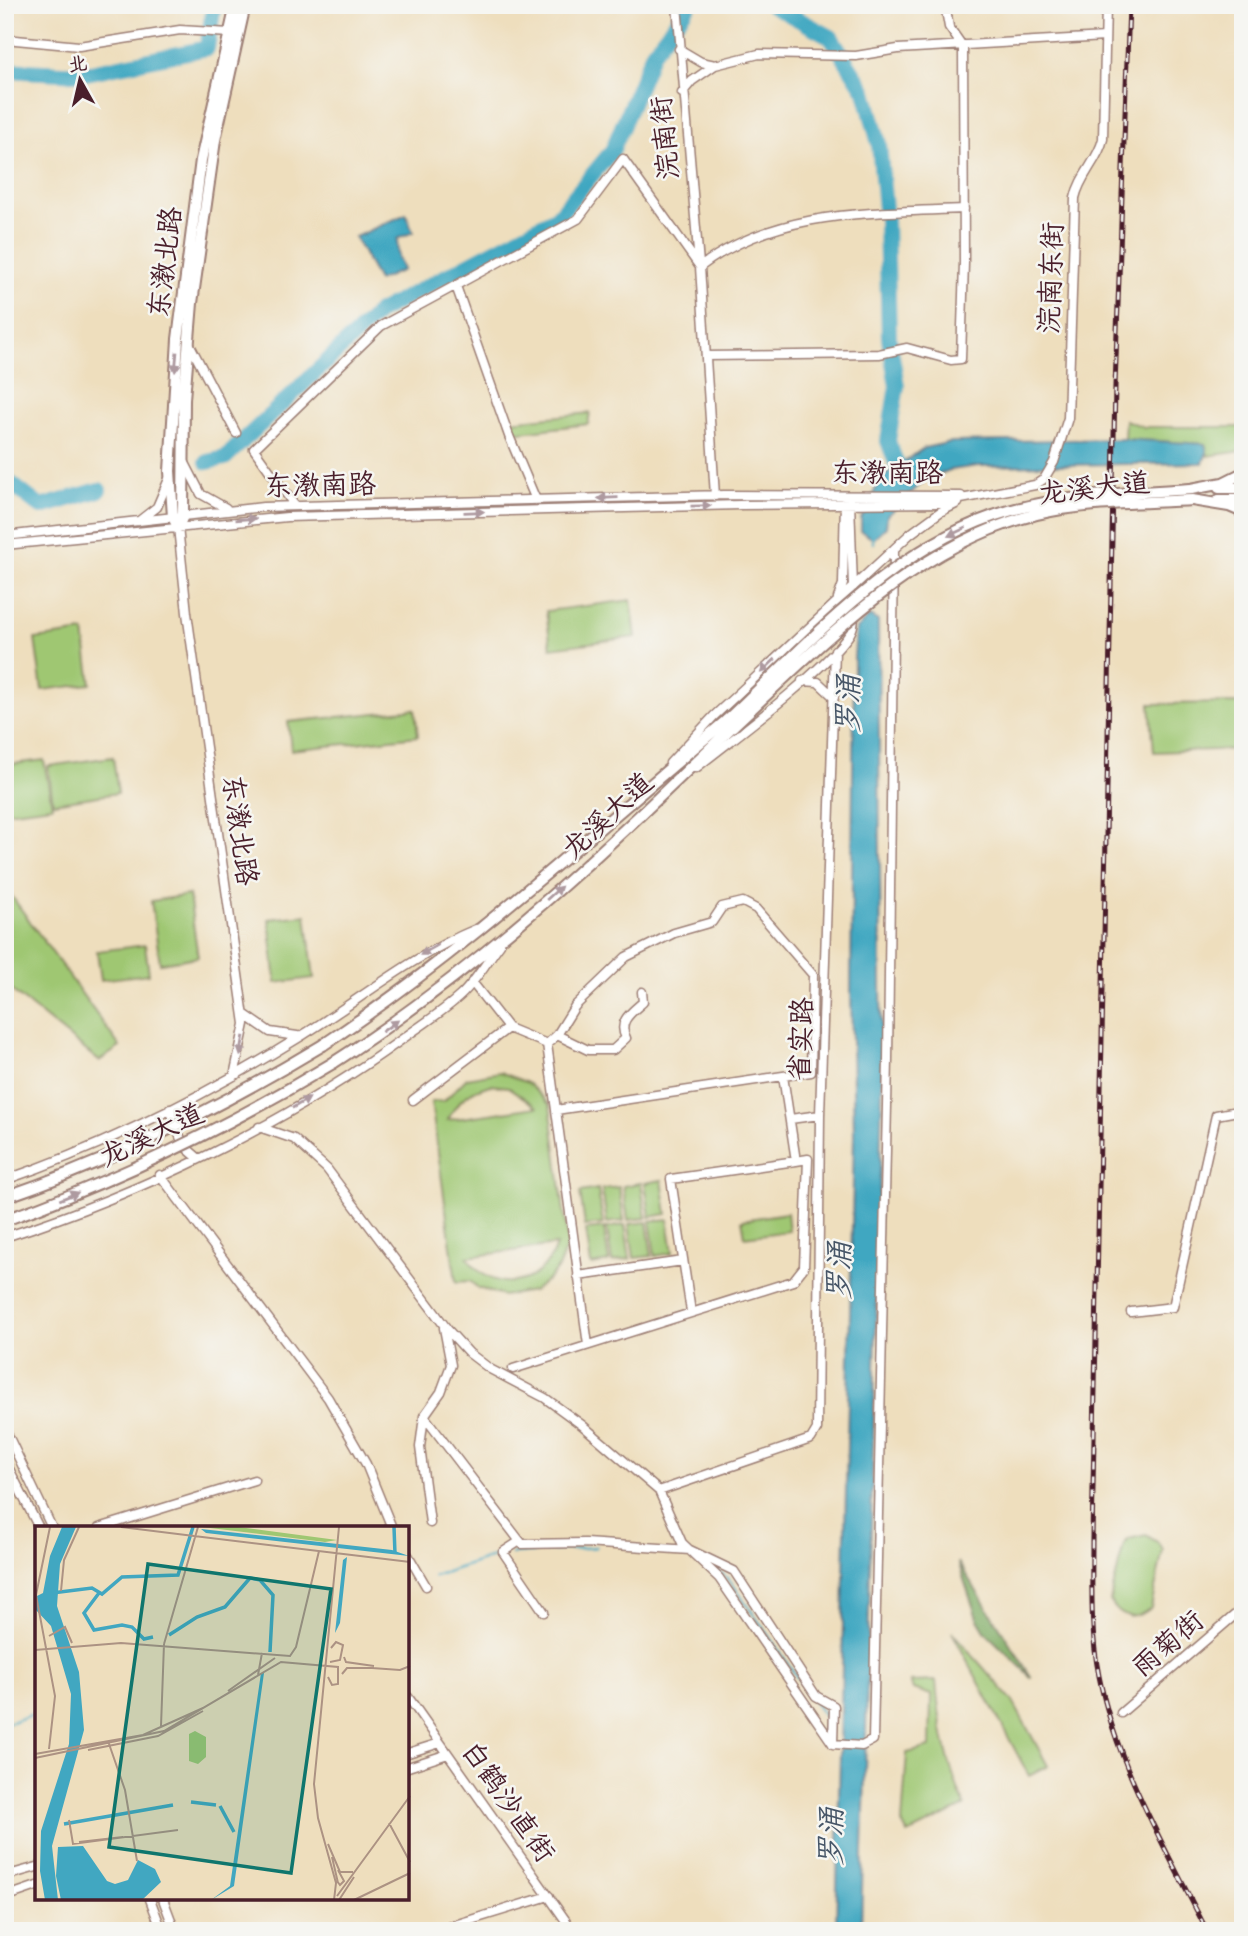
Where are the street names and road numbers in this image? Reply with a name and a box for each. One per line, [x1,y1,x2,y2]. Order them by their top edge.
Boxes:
street label: 浣南街 [643,94,686,182]
street label: 东漖北路 [140,204,189,320]
street label: 浣南东街 [1031,221,1070,335]
street label: 东漖南路 [831,455,943,490]
street label: 龙溪大道 [1037,464,1152,511]
street label: 东漖南路 [264,466,376,503]
street label: 龙溪大道 [554,764,660,866]
street label: 东漖北路 [215,772,266,888]
street label: 省实路 [782,996,819,1082]
street label: 龙溪大道 [93,1095,209,1174]
street label: 雨菊街 [1124,1603,1211,1684]
street label: 白鹤沙直街 [454,1734,563,1869]

